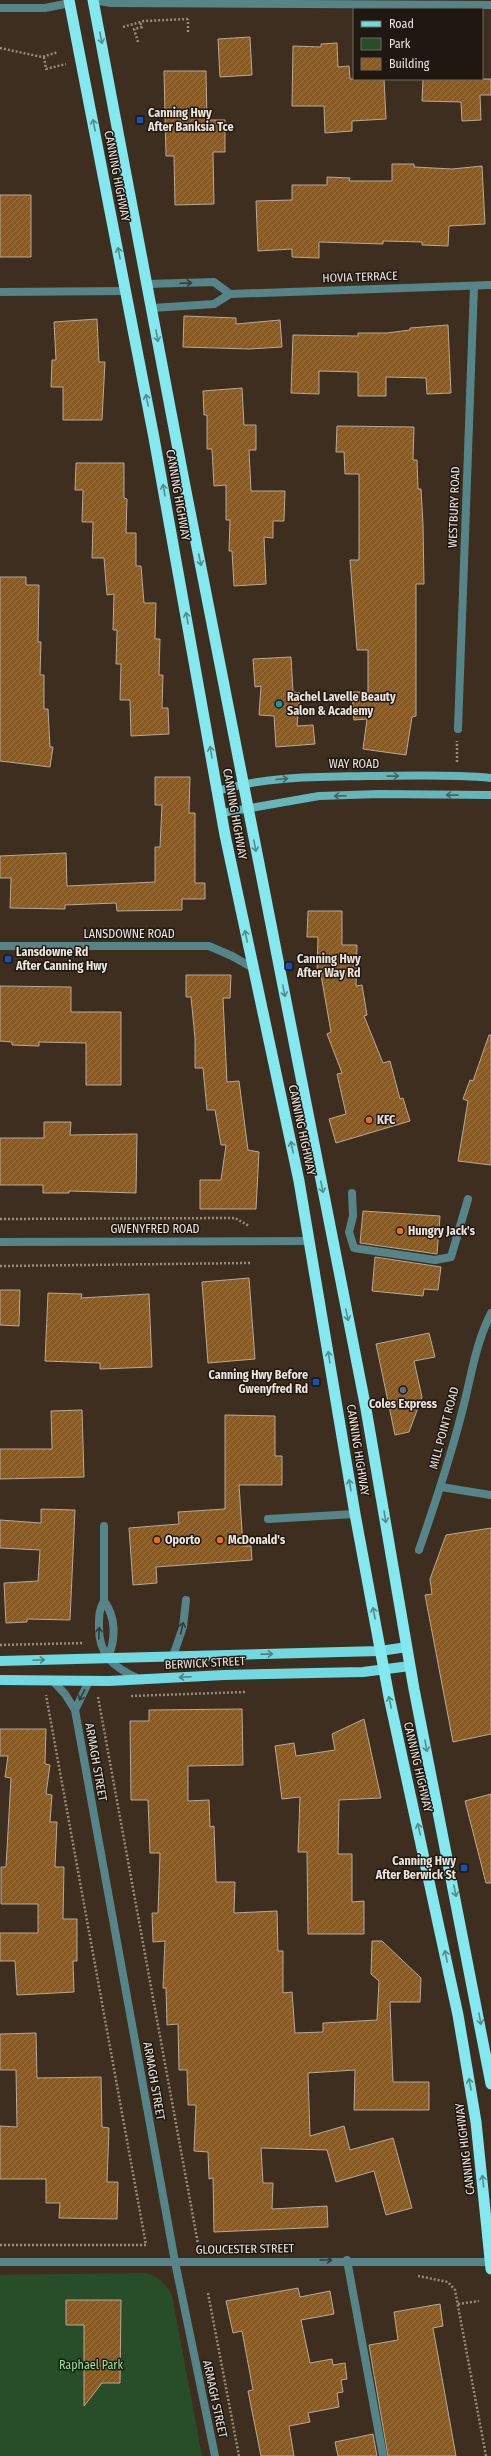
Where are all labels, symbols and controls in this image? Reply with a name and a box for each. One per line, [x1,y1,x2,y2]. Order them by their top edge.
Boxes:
legend [353,8,483,80]
text: Road [389,17,414,31]
one-way arrow [97,31,105,44]
text: Park [389,37,411,51]
text: Building [389,57,430,71]
place label: Canning Hwy After Banksia Tce [147,106,234,134]
marker: Canning Hwy After Banksia Tce [135,115,145,125]
one-way arrow [89,119,97,132]
street label: CANNING HIGHWAY [101,129,133,223]
one-way arrow [114,247,122,260]
street label: HOVIA TERRACE [322,269,398,285]
one-way arrow [179,279,192,287]
one-way arrow [153,329,161,342]
one-way arrow [142,394,150,407]
street label: CANNING HIGHWAY [163,448,193,542]
street label: WESTBURY ROAD [446,466,462,548]
one-way arrow [160,484,168,497]
one-way arrow [197,553,205,566]
one-way arrow [183,612,191,625]
place label: Rachel Lavelle Beauty Salon & Academy [287,690,396,718]
marker: Rachel Lavelle Beauty Salon & Academy [274,699,284,709]
one-way arrow [207,746,215,759]
street label: WAY ROAD [329,757,379,771]
street label: CANNING HIGHWAY [220,767,250,861]
one-way arrow [386,772,399,780]
one-way arrow [275,775,288,783]
one-way arrow [446,791,459,799]
one-way arrow [334,792,347,799]
one-way arrow [252,839,260,852]
street label: LANSDOWNE ROAD [83,927,175,941]
one-way arrow [241,930,249,943]
place label: Lansdowne Rd After Canning Hwy [15,945,107,973]
place label: Canning Hwy After Way Rd [296,952,361,980]
marker: Lansdowne Rd After Canning Hwy [3,954,13,964]
marker: Canning Hwy After Way Rd [284,961,294,971]
one-way arrow [280,984,288,997]
street label: CANNING HIGHWAY [286,1083,318,1177]
place label: KFC [377,1113,396,1127]
marker: KFC [364,1115,374,1125]
one-way arrow [288,1141,296,1154]
one-way arrow [319,1180,327,1193]
street label: GWENYFRED ROAD [110,1222,200,1236]
place label: Hungry Jack's [408,1224,476,1238]
marker: Hungry Jack's [395,1226,405,1236]
one-way arrow [343,1308,351,1321]
one-way arrow [325,1350,333,1363]
place label: Canning Hwy Before Gwenyfred Rd [209,1368,308,1396]
marker: Canning Hwy Before Gwenyfred Rd [311,1377,321,1387]
marker: Coles Express [398,1385,408,1395]
street label: MILL POINT ROAD [426,1385,462,1471]
place label: Coles Express [369,1397,438,1411]
street label: CANNING HIGHWAY [344,1403,372,1497]
one-way arrow [346,1479,354,1492]
one-way arrow [381,1510,389,1523]
place label: Oporto [165,1533,201,1547]
place label: McDonald's [228,1533,286,1547]
marker: Oporto [152,1535,162,1545]
marker: McDonald's [215,1535,225,1545]
one-way arrow [369,1607,377,1620]
one-way arrow [179,1622,186,1635]
one-way arrow [95,1627,103,1640]
one-way arrow [260,1650,273,1658]
street label: BERWICK STREET [164,1654,246,1672]
one-way arrow [32,1657,45,1664]
one-way arrow [179,1673,192,1681]
one-way arrow [78,1689,85,1701]
one-way arrow [386,1696,394,1709]
street label: CANNING HIGHWAY [401,1720,435,1814]
street label: ARMAGH STREET [82,1722,110,1803]
one-way arrow [422,1739,430,1752]
one-way arrow [414,1823,422,1836]
place label: Canning Hwy After Berwick St [375,1854,457,1882]
marker: Canning Hwy After Berwick St [459,1863,469,1873]
one-way arrow [451,1884,459,1897]
one-way arrow [442,1950,450,1963]
one-way arrow [476,2012,484,2025]
street label: ARMAGH STREET [140,2041,168,2122]
one-way arrow [466,2077,474,2090]
street label: CANNING HIGHWAY [452,2102,478,2196]
one-way arrow [479,2175,486,2188]
street label: GLOUCESTER STREET [196,2241,295,2257]
one-way arrow [319,2256,332,2264]
park label: Raphael Park [59,2358,123,2372]
street label: ARMAGH STREET [200,2359,230,2440]

